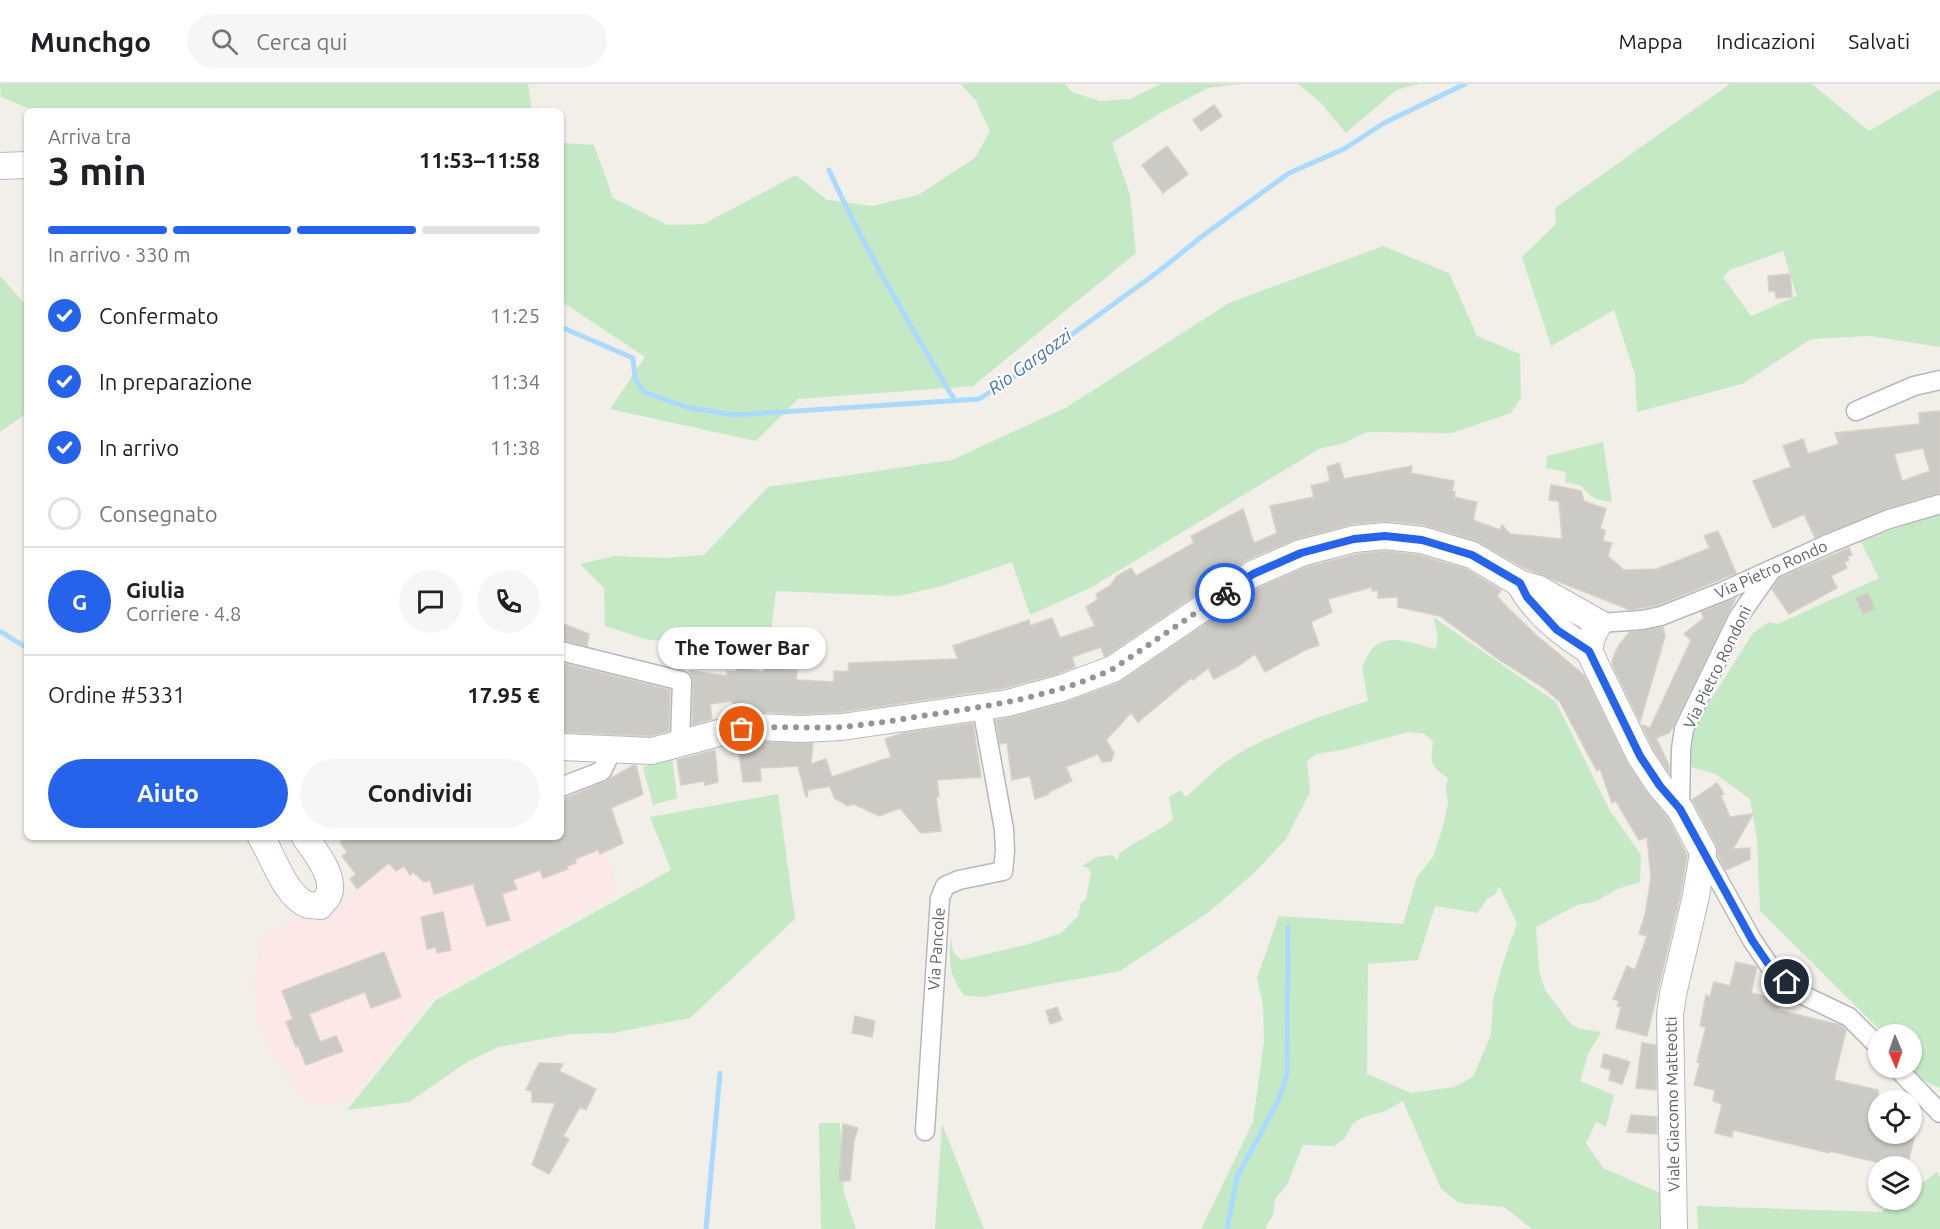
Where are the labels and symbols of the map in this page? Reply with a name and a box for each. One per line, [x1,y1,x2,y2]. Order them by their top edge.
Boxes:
water label: Rio Gargozzi [984,324,1075,398]
street label: Via Pietro Rondo [1712,536,1830,602]
courier [1195,563,1255,623]
street label: Via Pietro Rondoni [1679,603,1755,731]
callout: The Tower Bar [658,627,826,669]
pin [716,703,767,754]
street label: Via Pancole [924,907,948,991]
pin [1761,956,1812,1007]
street label: Viale Giacomo Matteotti [1661,1016,1683,1192]
north arrow [1868,1024,1922,1078]

